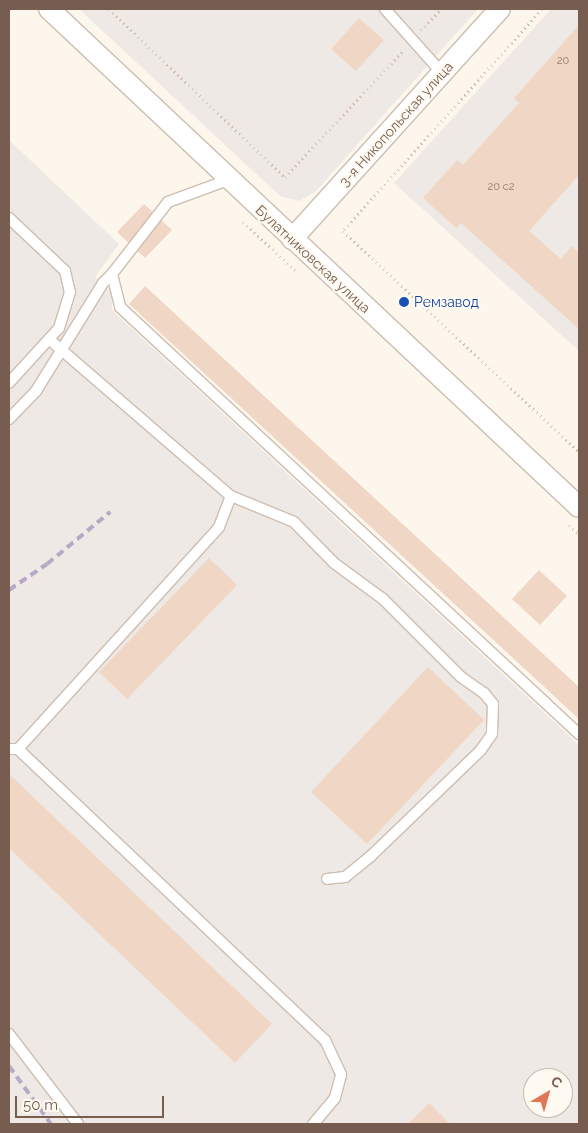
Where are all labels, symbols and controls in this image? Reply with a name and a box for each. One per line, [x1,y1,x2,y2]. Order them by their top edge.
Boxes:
house number: 20 [557,54,569,68]
street label: 3-я Никопольская улица [336,58,456,190]
house number: 20 с2 [487,180,515,194]
street label: Булатниковская улица [252,201,374,317]
place label: Ремзавод [414,294,479,310]
marker: Ремзавод [398,296,410,308]
north arrow [523,1068,573,1118]
text: С [548,1073,565,1091]
scale bar [18,1086,166,1118]
text: 50 m [23,1096,58,1114]

